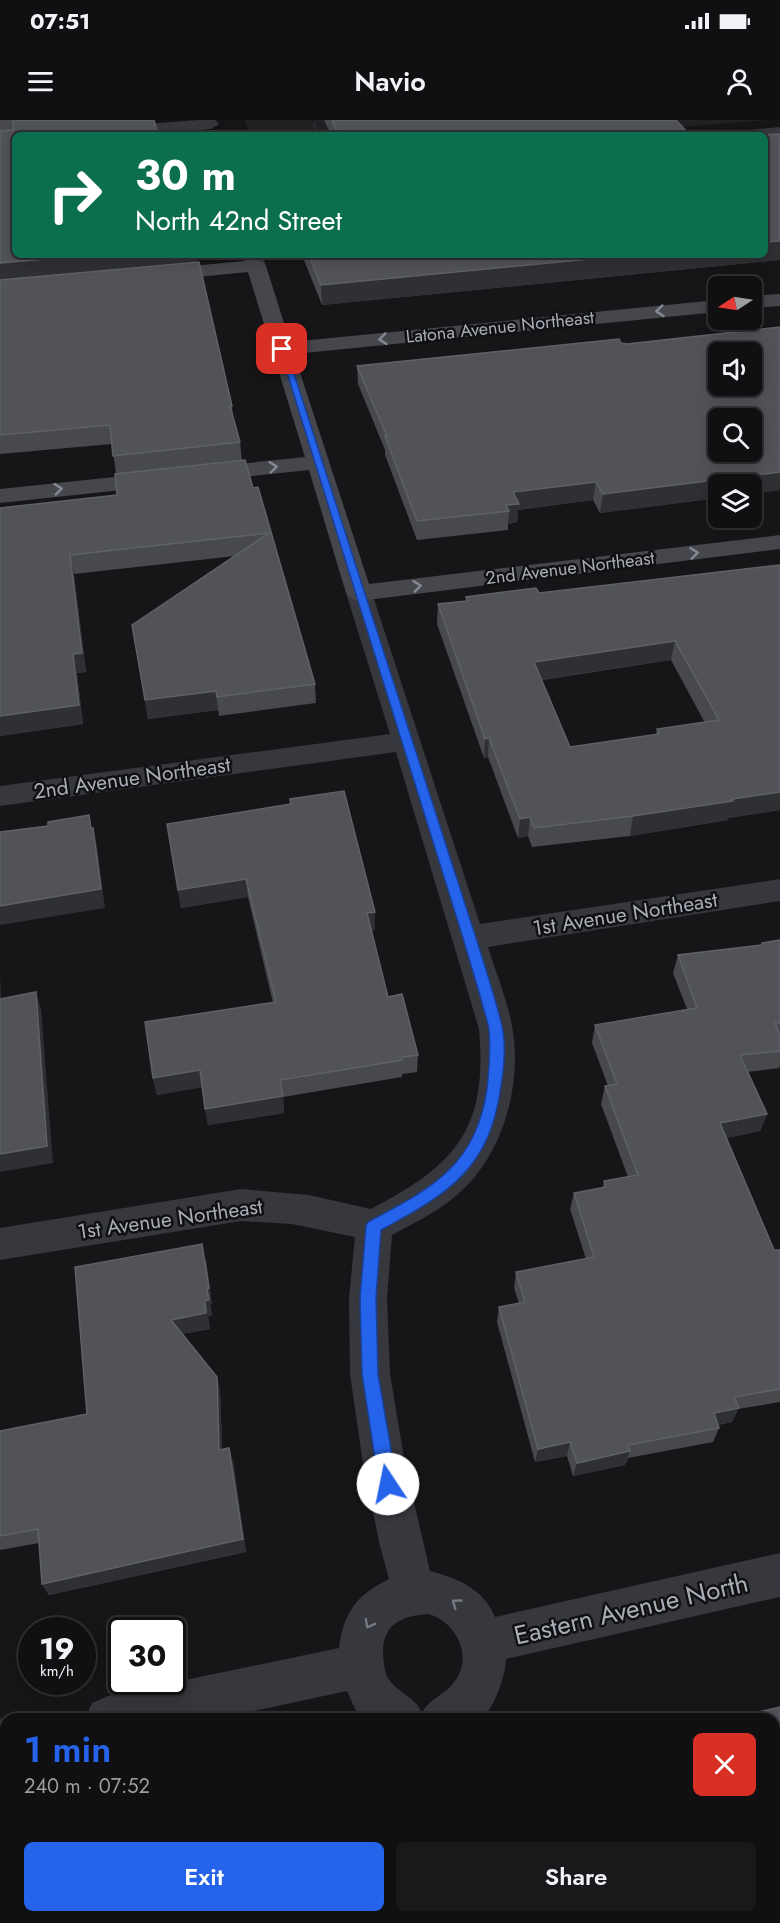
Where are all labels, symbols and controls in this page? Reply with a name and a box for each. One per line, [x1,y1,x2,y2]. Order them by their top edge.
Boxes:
text: 07:51 [30,5,90,37]
text: Navio [354,62,426,101]
icon: menu [24,65,57,98]
icon: person [723,65,756,98]
text: 30 m [135,145,236,206]
icon: right [36,156,114,234]
text: North 42nd Street [135,201,342,240]
north arrow [708,276,762,330]
map controls [708,276,762,528]
street label: Latona Avenue Northeast [405,304,596,350]
one-way arrow [656,304,665,317]
pin [256,323,307,374]
icon: arrive [265,332,298,365]
one-way arrow [378,332,387,345]
button: sound [708,342,762,396]
button: search [708,408,762,462]
one-way arrow [268,461,278,474]
button: layers [708,474,762,528]
one-way arrow [54,484,63,496]
street label: 2nd Avenue Northeast [484,545,657,591]
one-way arrow [689,547,699,559]
one-way arrow [413,581,422,593]
street label: 2nd Avenue Northeast [32,749,232,807]
street label: 1st Avenue Northeast [531,885,719,943]
street label: 1st Avenue Northeast [76,1191,264,1247]
position arrow [356,1452,420,1516]
street label: Eastern Avenue North [510,1564,752,1654]
one-way arrow [452,1599,463,1610]
speed limit sign: 30 [108,1617,186,1695]
one-way arrow [365,1618,377,1629]
text: 19 [39,1627,75,1670]
text: km/h [40,1660,74,1682]
text: 1 min [24,1723,111,1775]
button: close [693,1733,756,1796]
text: 240 m · 07:52 [24,1772,150,1801]
button: Exit [24,1842,384,1911]
button: Share [396,1842,756,1911]

